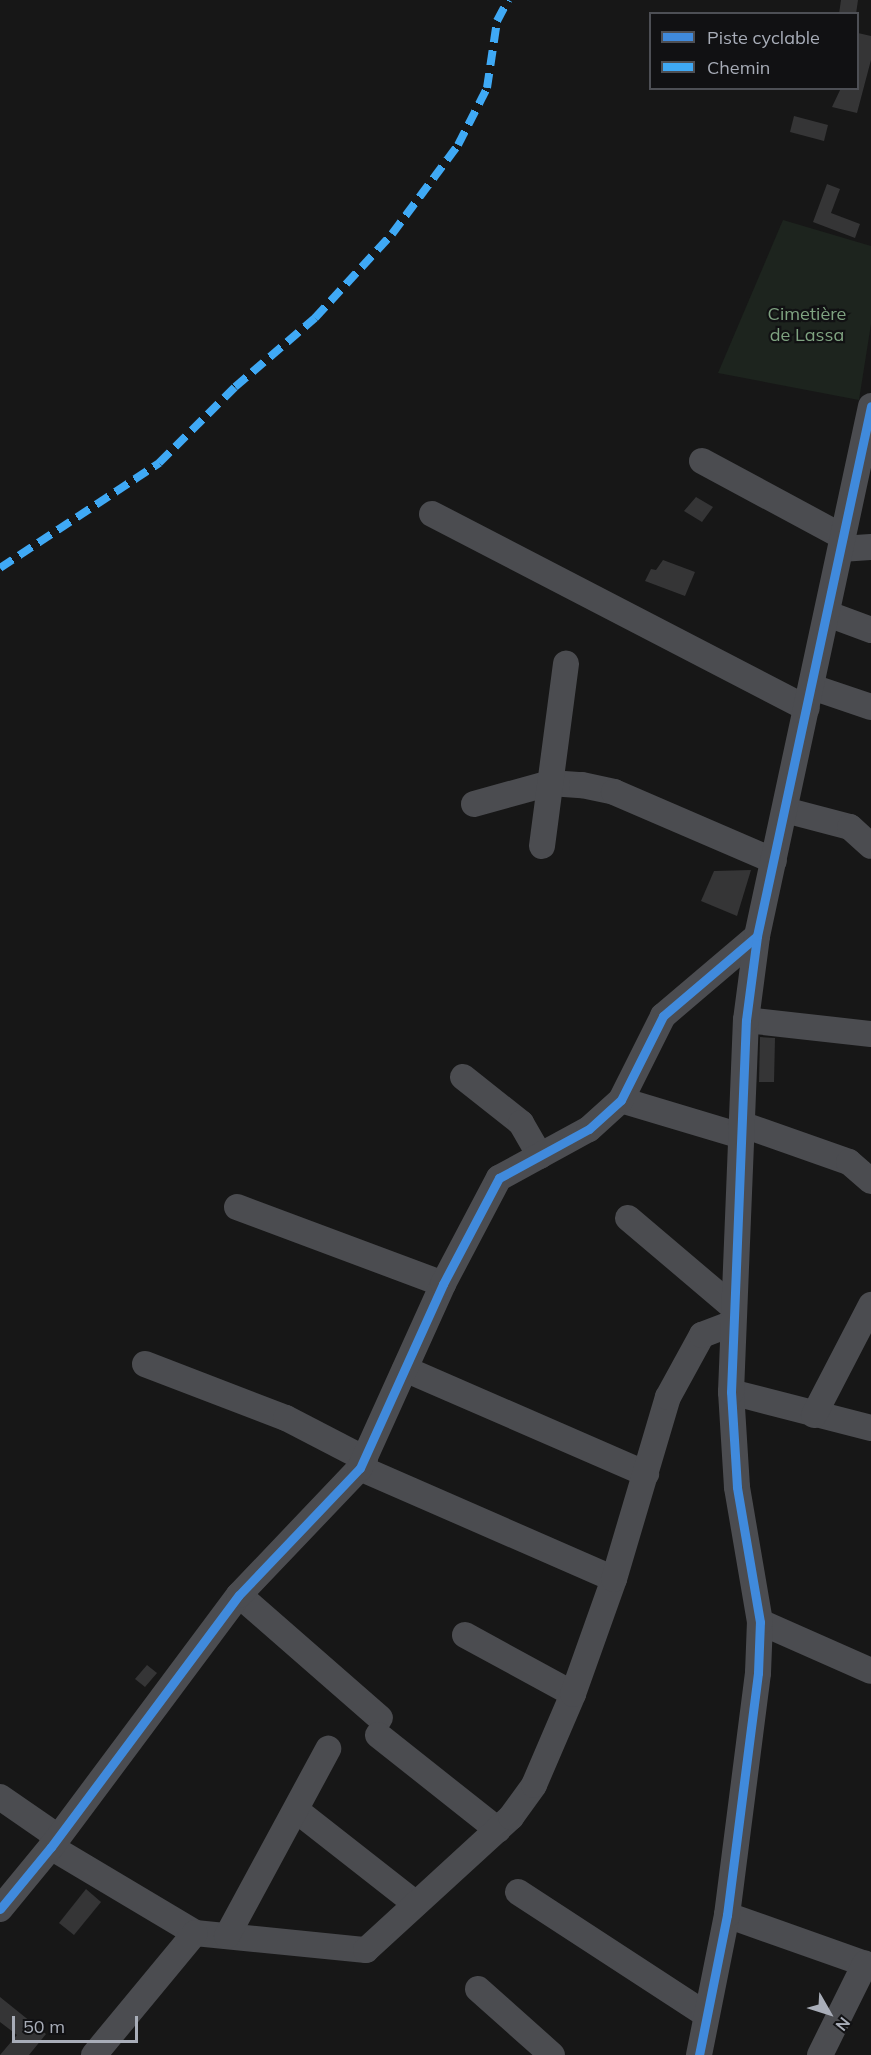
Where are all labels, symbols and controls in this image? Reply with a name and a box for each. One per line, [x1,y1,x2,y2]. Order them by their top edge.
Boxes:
legend [649,12,859,90]
text: Piste cyclable [707,26,820,49]
text: Chemin [707,56,770,79]
park label: Cimetière de Lassa [768,304,846,346]
north arrow [799,1983,859,2043]
scale bar [15,2004,141,2042]
text: N [831,2013,855,2035]
text: 50 m [23,2015,65,2038]

